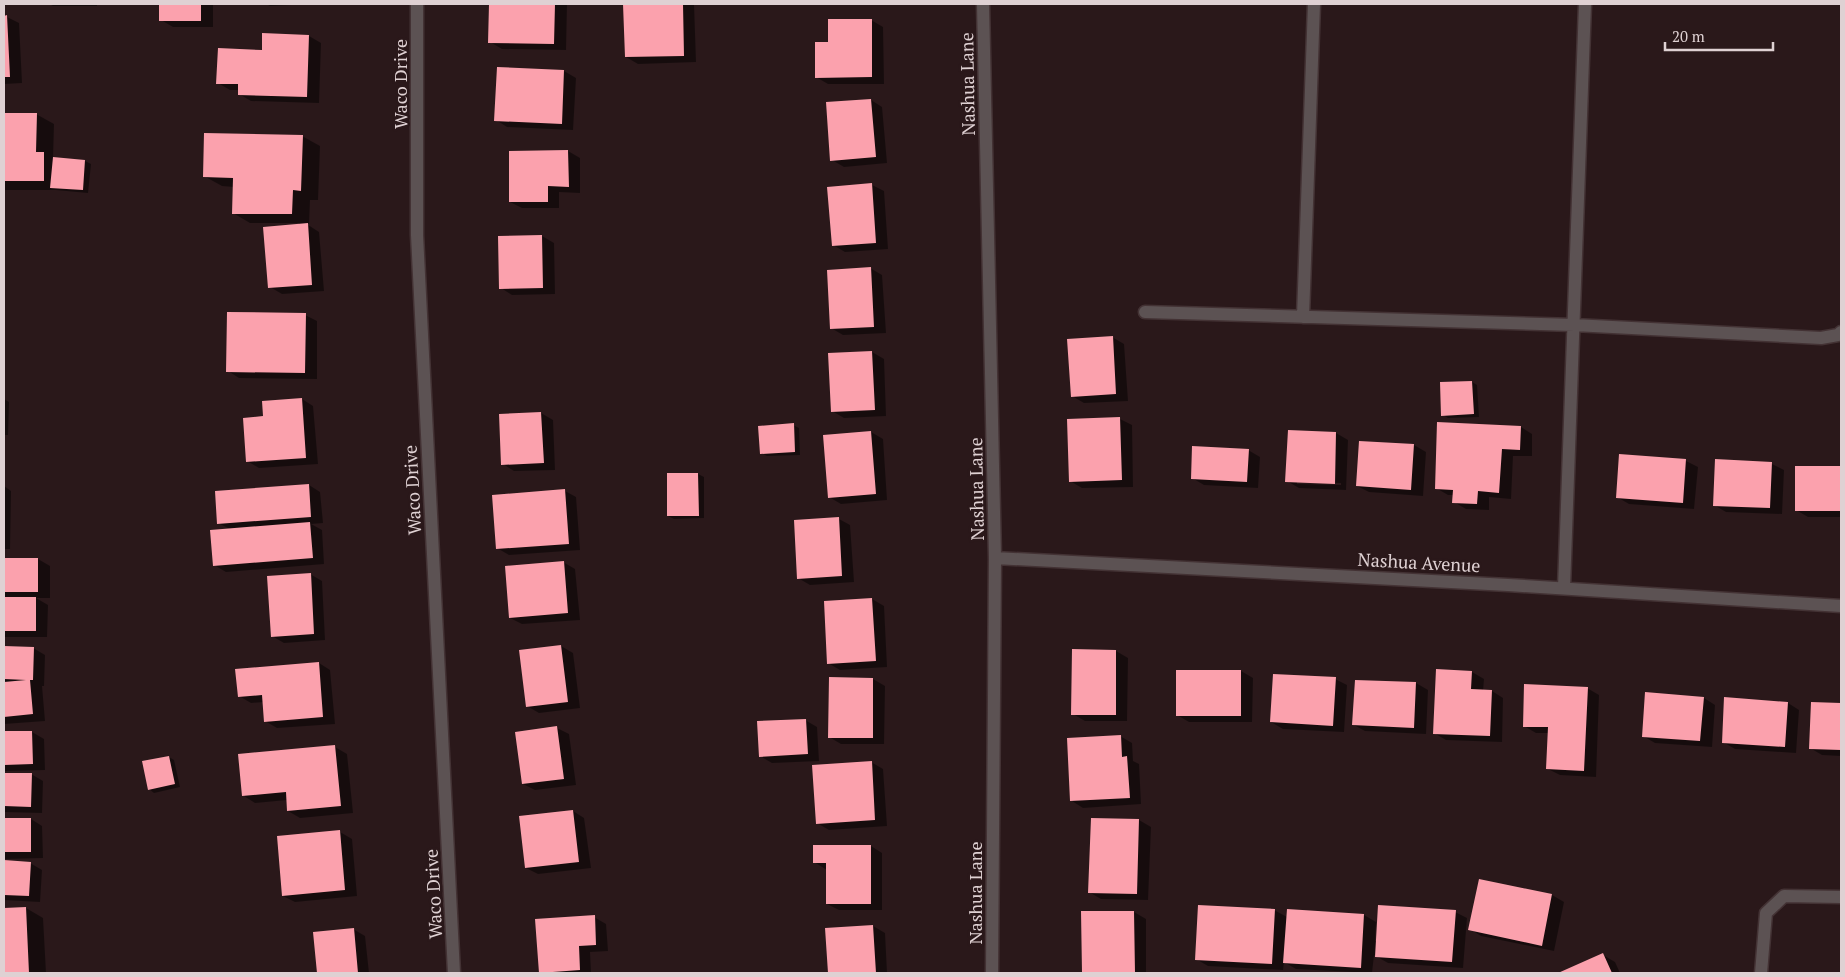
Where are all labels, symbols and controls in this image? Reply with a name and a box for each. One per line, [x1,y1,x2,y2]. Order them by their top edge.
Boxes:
scale bar [1665,20,1772,52]
text: 20 m [1672,26,1705,46]
street label: Nashua Lane [954,32,980,136]
street label: Waco Drive [388,39,412,129]
street label: Nashua Lane [963,437,989,541]
street label: Waco Drive [398,444,426,536]
street label: Nashua Avenue [1357,547,1481,577]
street label: Nashua Lane [963,841,987,945]
street label: Waco Drive [419,848,447,940]

